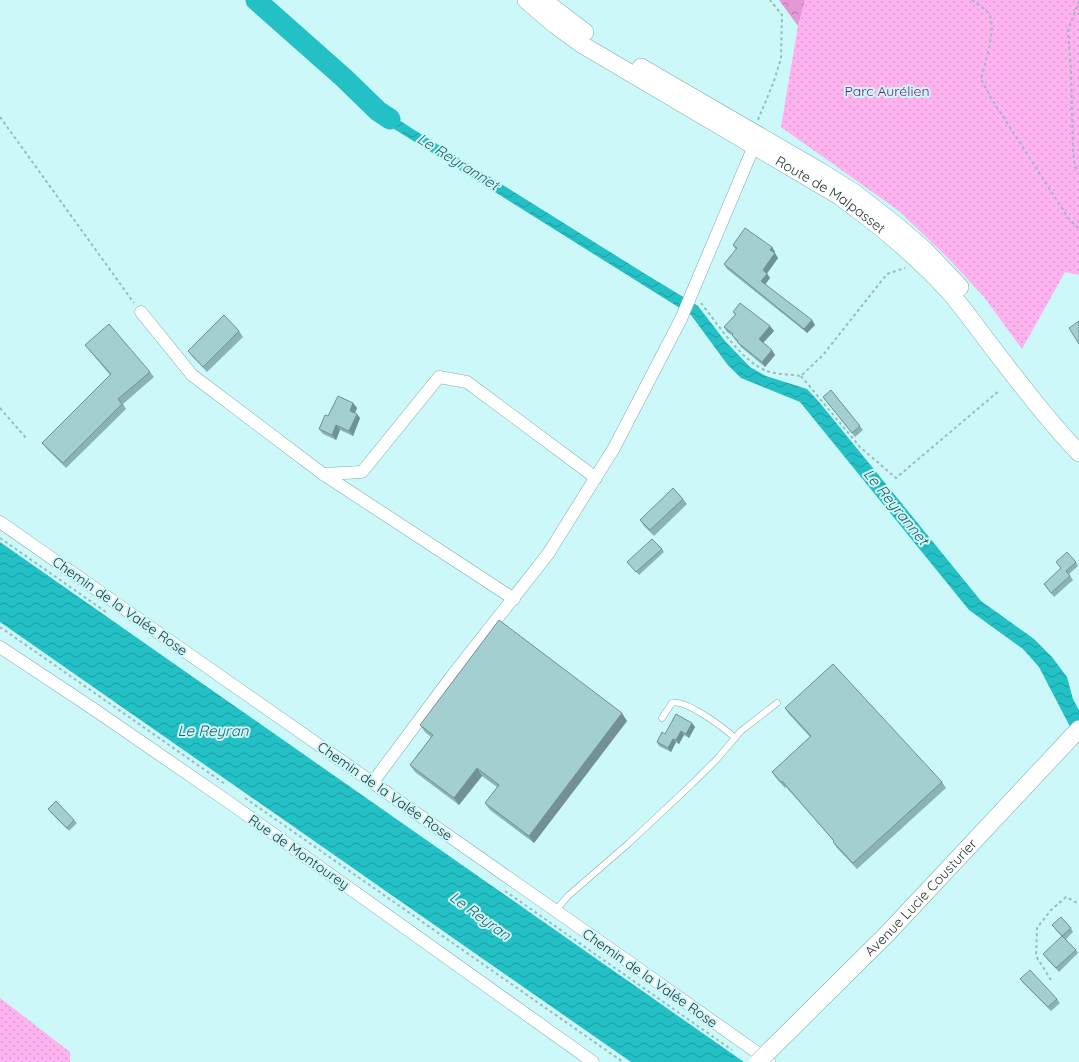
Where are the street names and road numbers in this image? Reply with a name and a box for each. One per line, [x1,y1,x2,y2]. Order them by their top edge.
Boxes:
street label: Route de Malpasset [772,152,890,237]
street label: Chemin de la Valée Rose [49,552,191,660]
street label: Chemin de la Valée Rose [314,737,456,845]
street label: Rue de Montourey [245,810,353,894]
street label: Avenue Lucie Cousturier [861,834,981,960]
street label: Chemin de la Valée Rose [579,924,721,1032]

